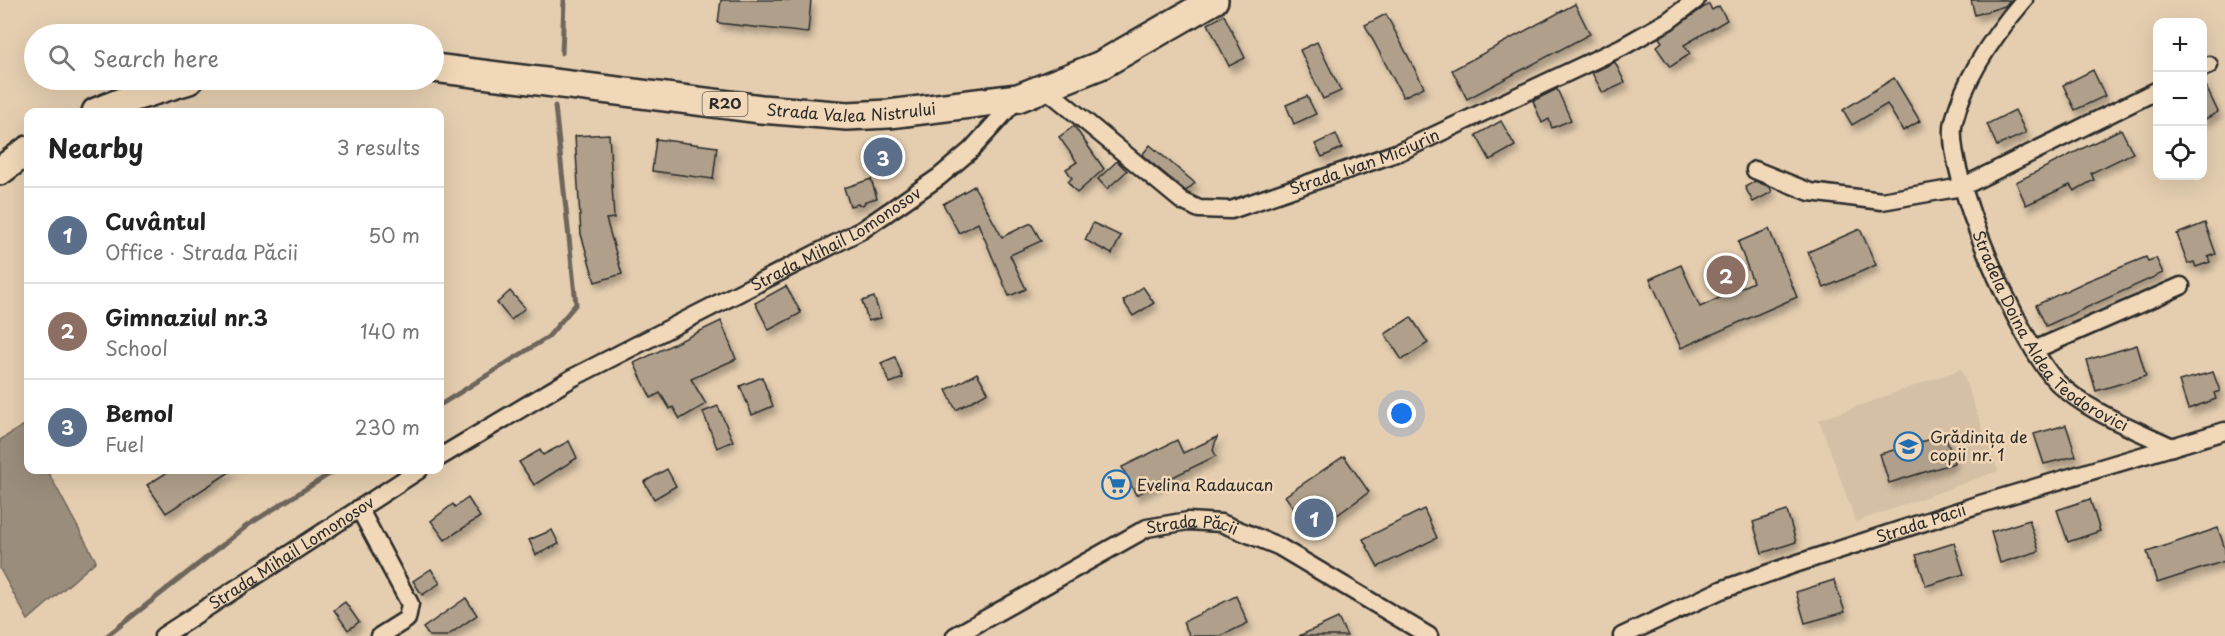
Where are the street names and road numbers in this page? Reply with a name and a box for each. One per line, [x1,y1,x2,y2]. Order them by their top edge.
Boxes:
road number: R20 [702,92,748,116]
street label: Strada Valea Nistrului [766,95,937,127]
street label: Strada Ivan Miciurin [1286,122,1443,200]
street label: Strada Mihail Lomonosov [746,180,925,296]
street label: Stradela Doina Aldea Teodorovici [1967,226,2133,436]
street label: Strada Mihail Lomonosov [203,489,378,615]
street label: Strada Păcii [1872,496,1969,548]
street label: Strada Păcii [1144,508,1242,540]

